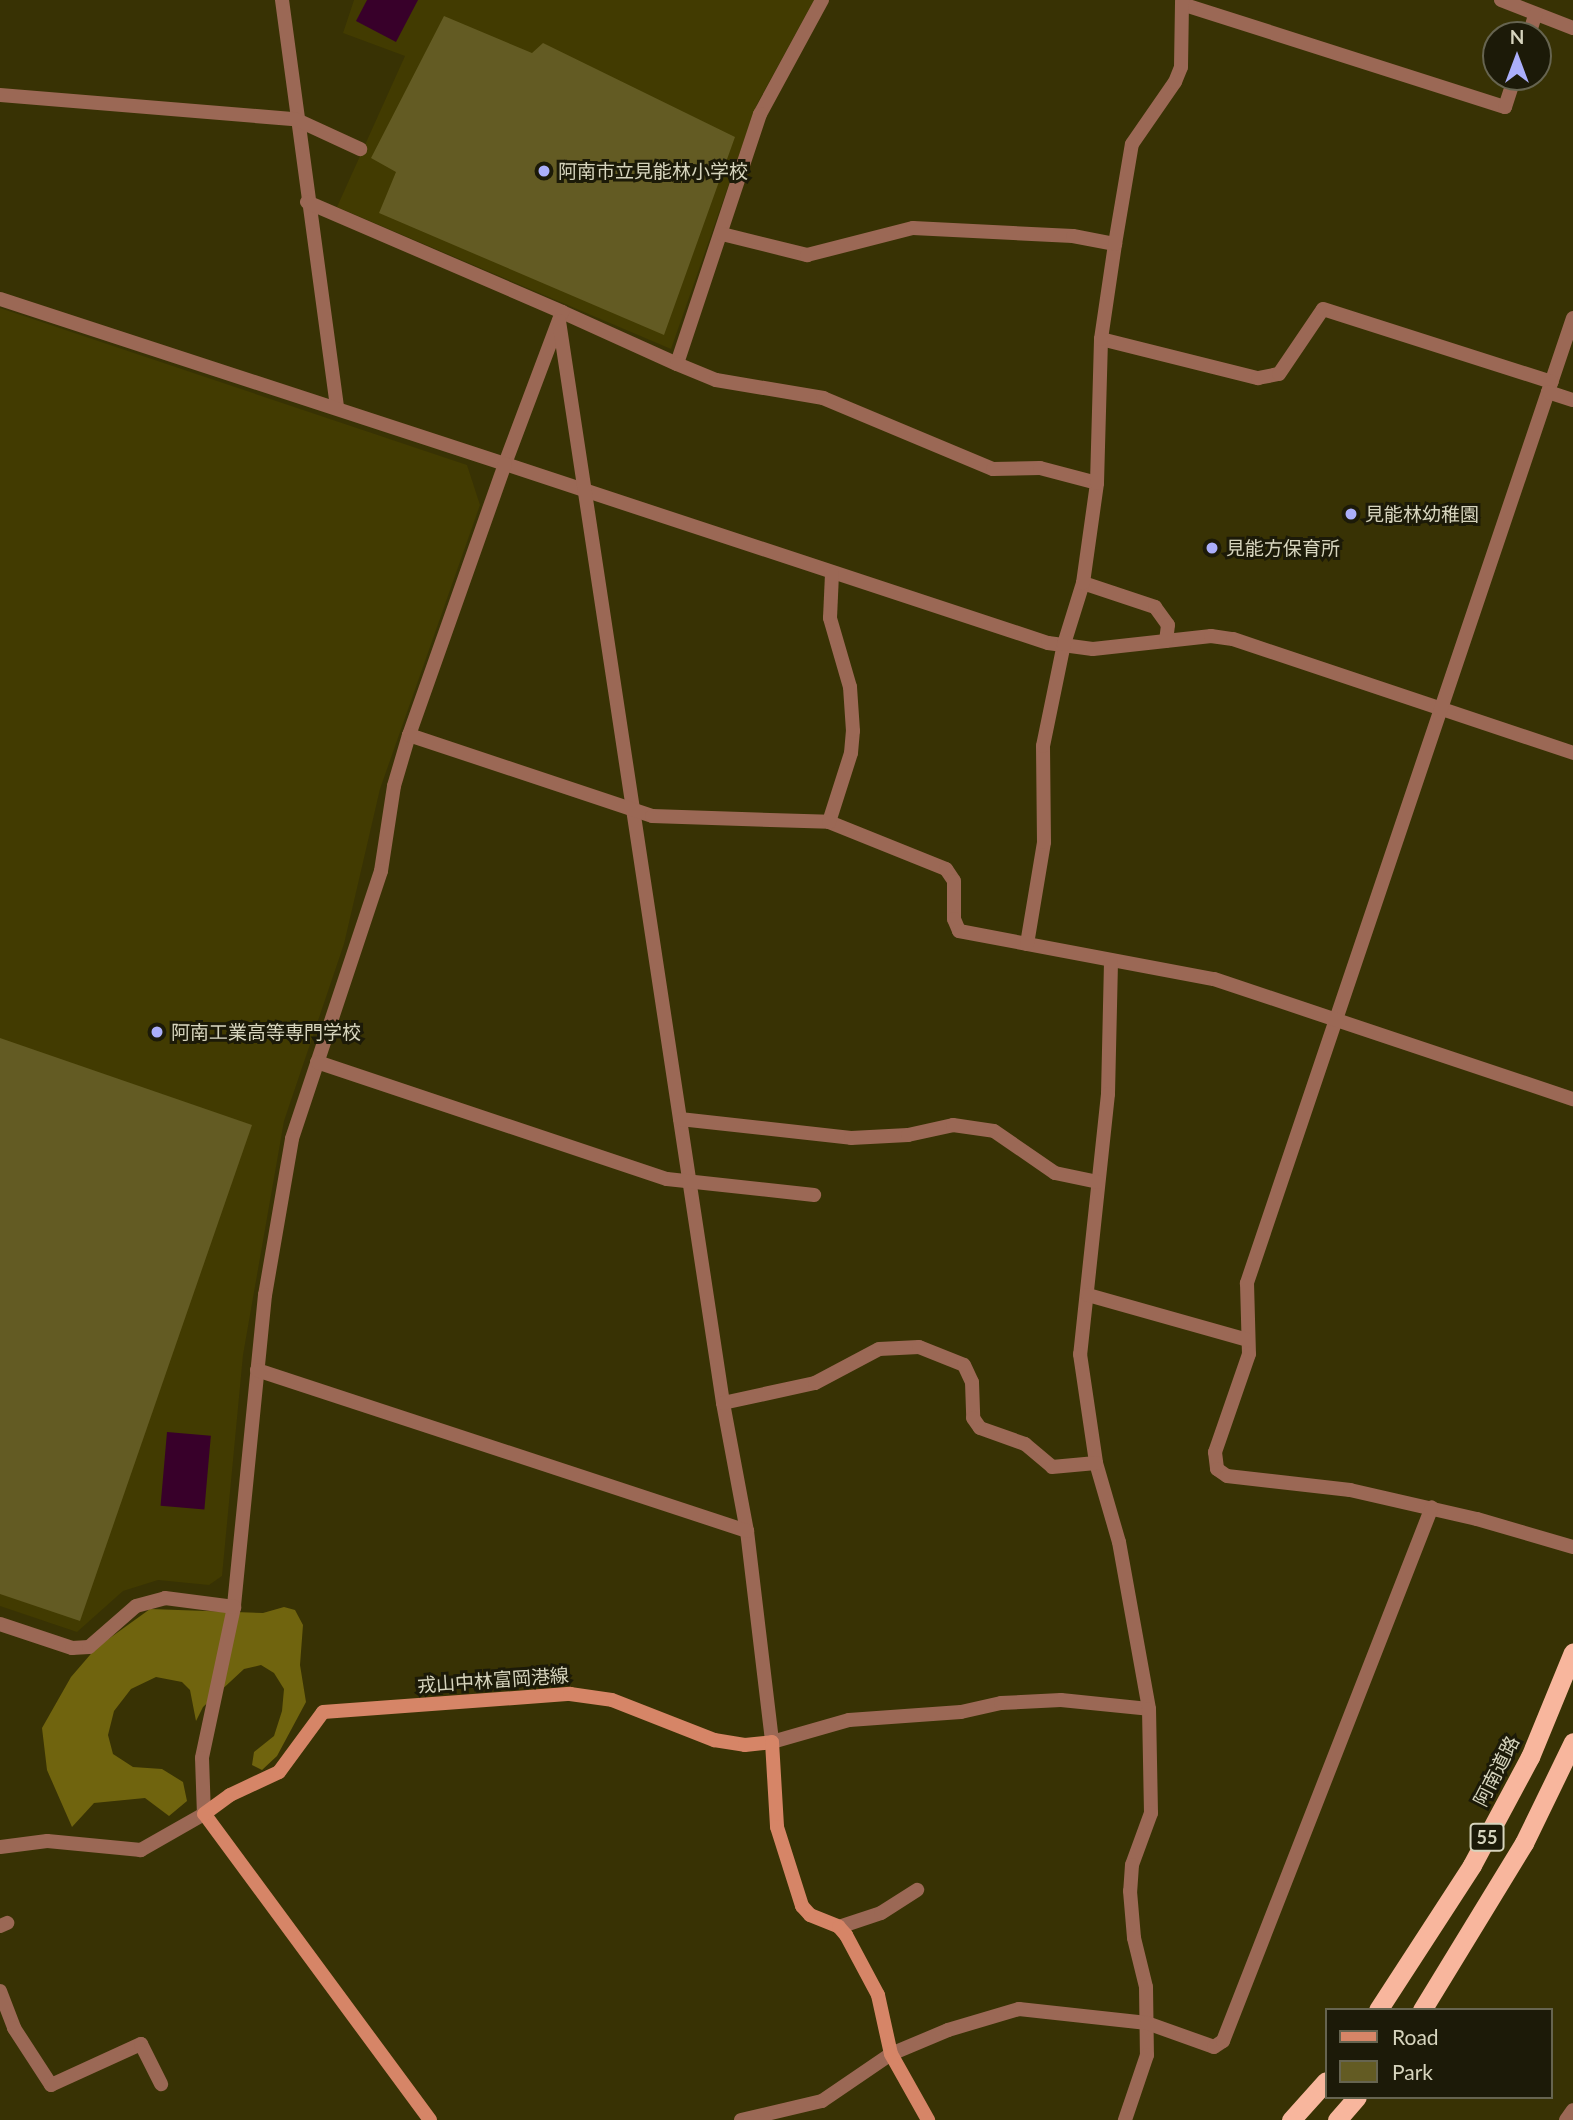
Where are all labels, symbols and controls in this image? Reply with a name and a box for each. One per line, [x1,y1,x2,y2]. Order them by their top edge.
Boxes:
north arrow [1482,21,1552,91]
text: N [1510,25,1524,48]
place label: 阿南市立見能林小学校 [558,160,748,182]
marker: 阿南市立見能林小学校 [536,163,552,179]
place label: 見能林幼稚園 [1365,503,1479,525]
marker: 見能林幼稚園 [1343,506,1359,522]
place label: 見能方保育所 [1226,537,1340,559]
marker: 見能方保育所 [1204,540,1220,556]
place label: 阿南工業高等専門学校 [171,1021,361,1043]
marker: 阿南工業高等専門学校 [149,1024,165,1040]
street label: 戎山中林富岡港線 [416,1663,570,1697]
street label: 阿南道路 [1469,1732,1523,1810]
road number: 55 [1470,1823,1504,1852]
legend [1324,2008,1552,2099]
text: Road [1392,2024,1439,2049]
text: Park [1392,2059,1433,2084]

